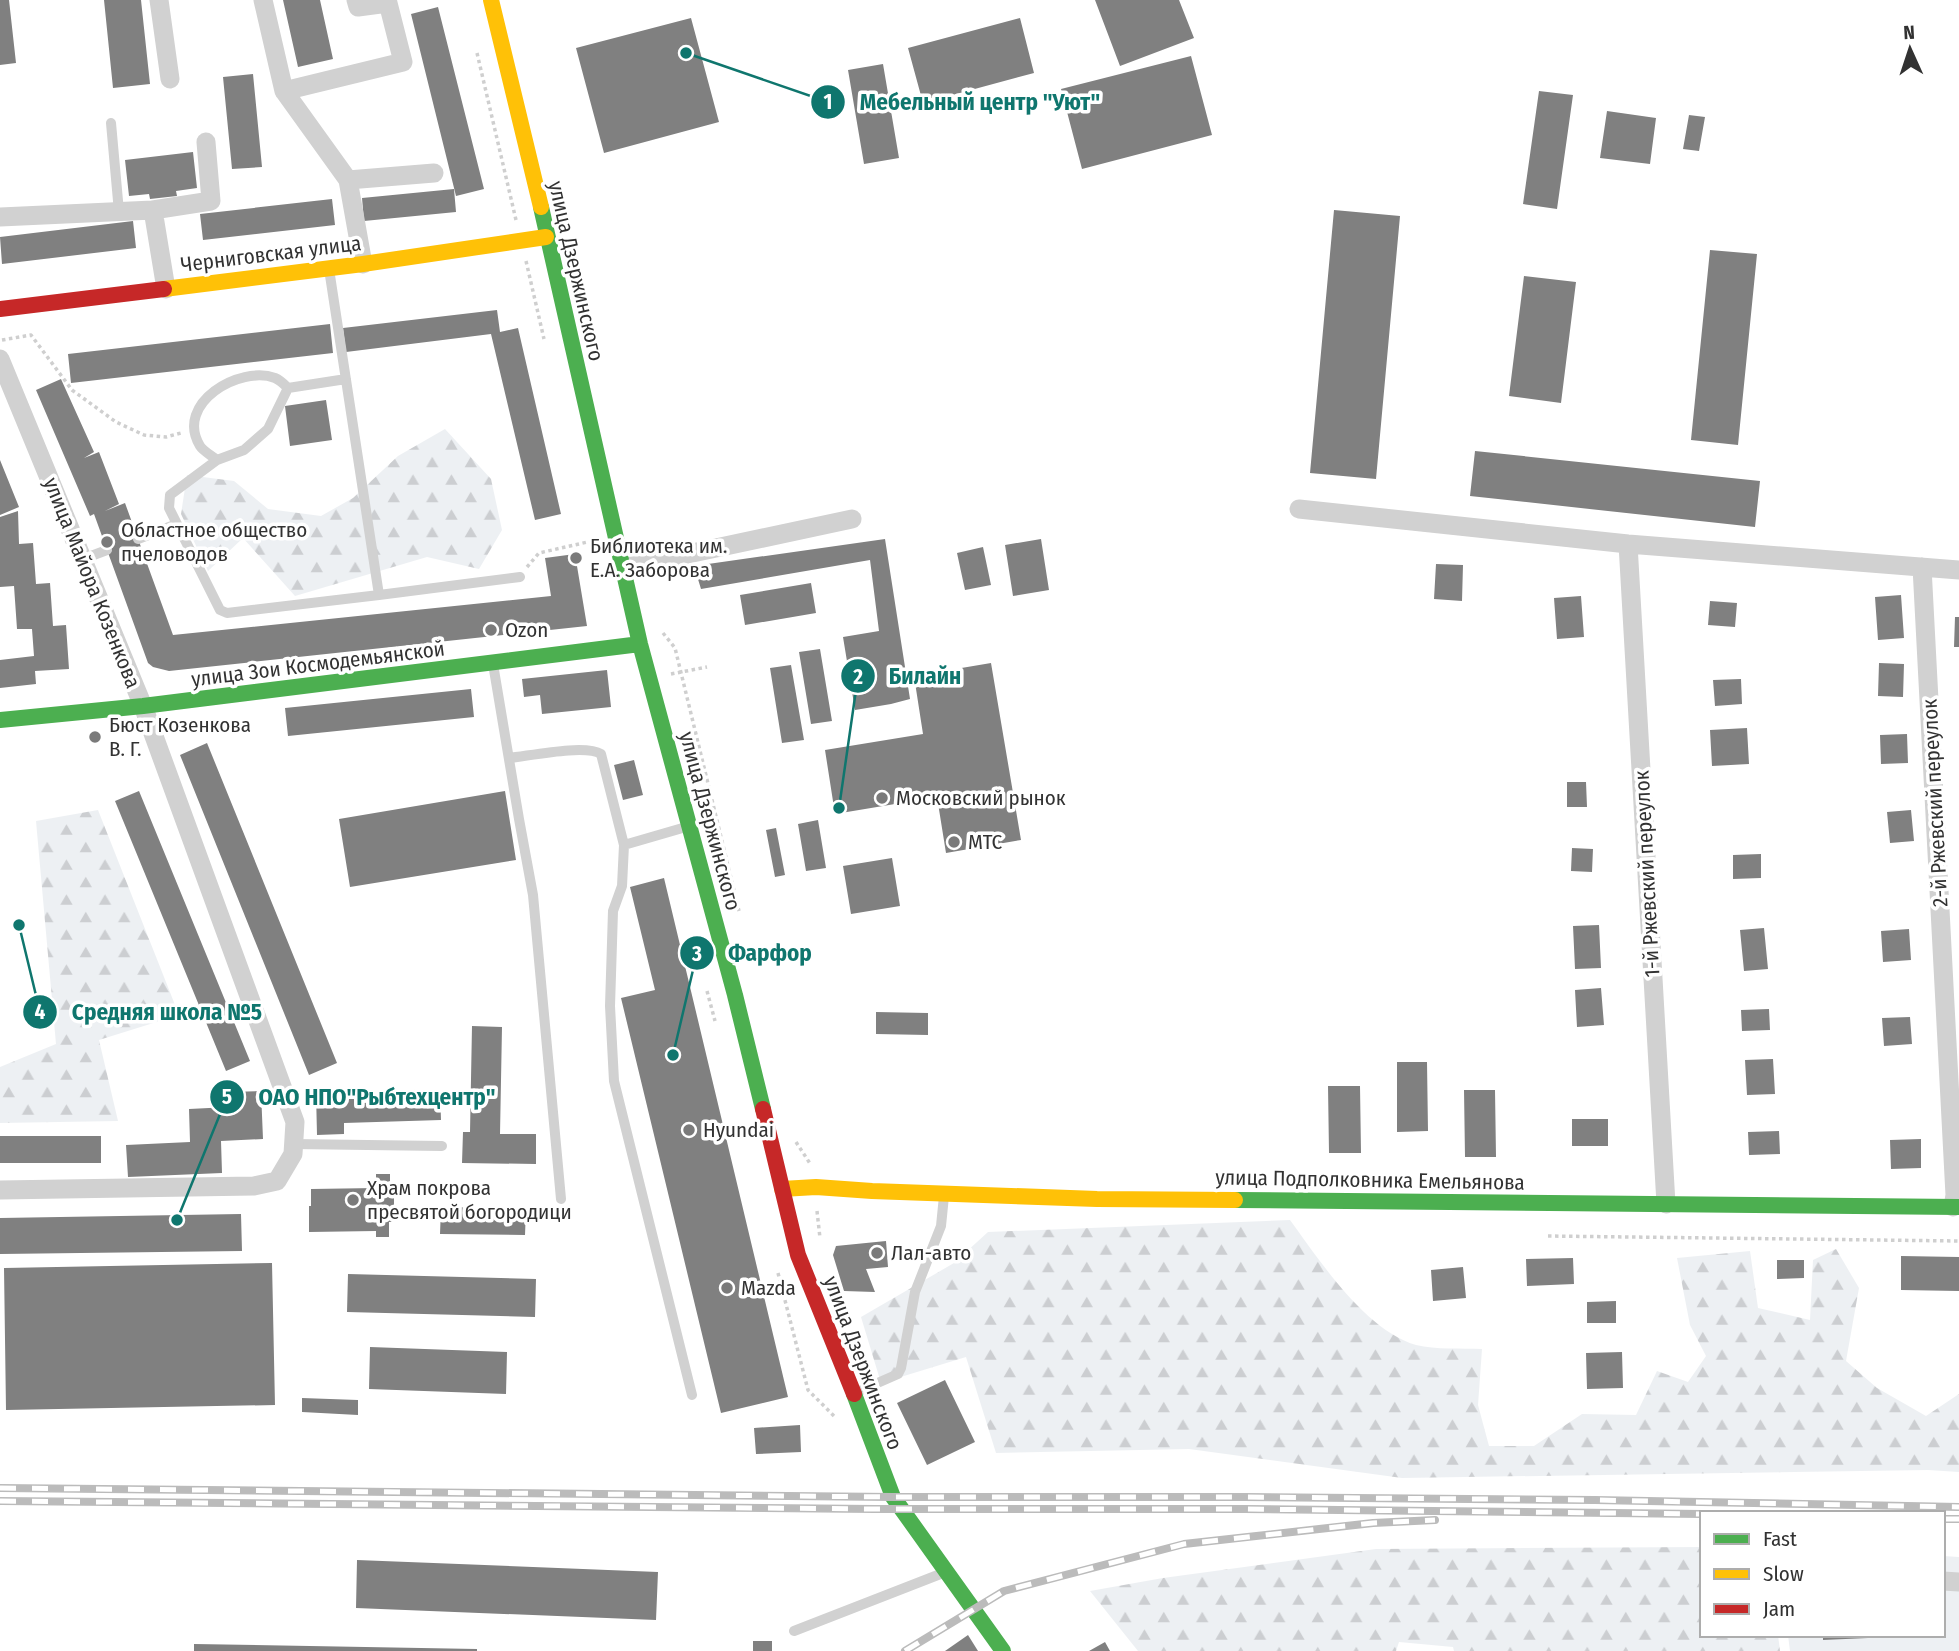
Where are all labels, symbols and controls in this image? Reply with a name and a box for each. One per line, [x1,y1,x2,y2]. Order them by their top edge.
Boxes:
north arrow [1875,14,1945,84]
text: N [1903,21,1915,44]
callout: Мебельный центр "Уют" [811,80,1114,124]
text: Мебельный центр "Уют" [860,88,1100,116]
text: 1 [824,89,832,115]
street label: улица Дзержинского [543,178,609,364]
street label: Черниговская улица [179,230,363,278]
street label: улица Майора Козенкова [38,474,146,692]
place label: Областное общество пчеловодов [121,517,307,567]
place label: Библиотека им. Е.А. Заборова [590,533,727,583]
marker: Областное общество пчеловодов [99,534,115,550]
marker: Библиотека им. Е.А. Заборова [568,550,584,566]
place label: Ozon [505,617,548,643]
marker: Ozon [483,622,499,638]
street label: улица Зои Космодемьянской [190,636,446,692]
callout: Билайн [840,654,976,698]
text: Билайн [889,662,961,690]
text: 2 [852,664,863,690]
street label: 2-й Ржевский переулок [1917,698,1953,908]
place label: Бюст Козенкова В. Г. [109,712,251,762]
marker: Бюст Козенкова В. Г. [87,729,103,745]
street label: улица Дзержинского [674,729,746,913]
street label: 1-й Ржевский переулок [1629,770,1665,978]
place label: Московский рынок [896,785,1066,811]
marker: Московский рынок [874,790,890,806]
place label: МТС [968,829,1003,855]
marker: МТС [946,834,962,850]
callout: Фарфор [679,931,826,975]
text: Фарфор [728,939,812,967]
text: 3 [691,941,702,967]
callout: Средняя школа №5 [23,990,276,1034]
text: Средняя школа №5 [72,998,262,1026]
text: 4 [35,999,46,1025]
callout: ОАО НПО"Рыбтехцентр" [210,1075,510,1119]
text: ОАО НПО"Рыбтехцентр" [259,1083,495,1111]
text: 5 [222,1084,232,1110]
place label: Hyundai [703,1117,774,1143]
marker: Hyundai [681,1122,697,1138]
street label: улица Подполковника Емельянова [1215,1164,1525,1196]
place label: Храм покрова пресвятой богородици [367,1175,572,1225]
marker: Храм покрова пресвятой богородици [345,1192,361,1208]
place label: Лал-авто [891,1240,971,1266]
marker: Лал-авто [869,1245,885,1261]
street label: улица Дзержинского [818,1272,908,1454]
place label: Mazda [741,1275,796,1301]
marker: Mazda [719,1280,735,1296]
legend [1700,1511,1945,1637]
text: Fast [1763,1526,1797,1552]
text: Slow [1763,1561,1804,1587]
text: Jam [1763,1596,1795,1622]

